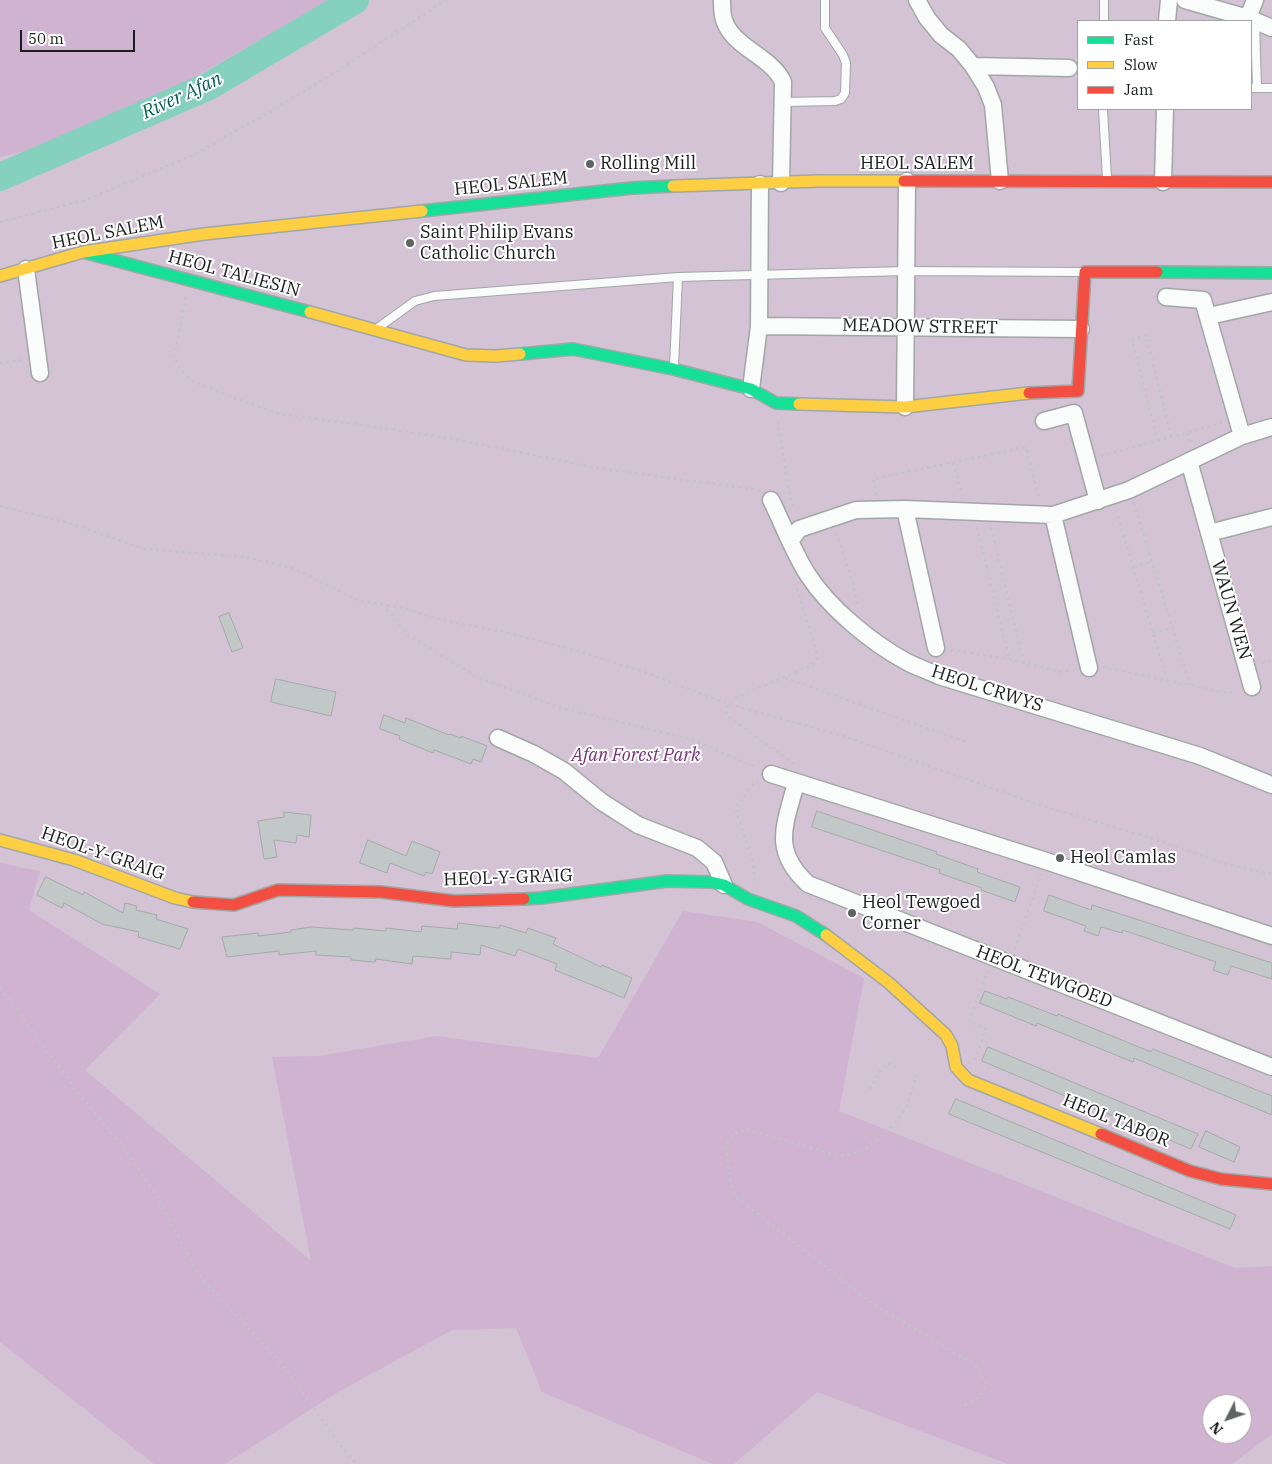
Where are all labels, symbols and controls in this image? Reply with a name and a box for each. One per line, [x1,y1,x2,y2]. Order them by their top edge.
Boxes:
scale bar [22,20,138,52]
legend [1077,20,1252,110]
text: 50 m [28,29,64,48]
text: Fast [1124,30,1154,49]
text: Slow [1124,55,1157,74]
water label: River Afan [138,68,226,124]
text: Jam [1124,80,1153,99]
place label: Rolling Mill [600,153,696,175]
street label: HEOL SALEM [860,153,974,175]
marker: Rolling Mill [584,158,596,170]
street label: HEOL SALEM [453,167,569,201]
street label: HEOL SALEM [50,212,166,254]
place label: Saint Philip Evans Catholic Church [420,222,573,264]
marker: Saint Philip Evans Catholic Church [404,237,416,249]
street label: HEOL TALIESIN [166,246,302,302]
street label: MEADOW STREET [842,315,998,339]
street label: WAUN WEN [1206,557,1256,663]
street label: HEOL CRWYS [928,661,1046,717]
park label: Afan Forest Park [571,745,701,767]
street label: HEOL-Y-GRAIG [38,823,168,885]
place label: Heol Camlas [1070,847,1176,869]
marker: Heol Camlas [1054,852,1066,864]
street label: HEOL-Y-GRAIG [443,865,573,891]
place label: Heol Tewgoed Corner [862,892,981,934]
marker: Heol Tewgoed Corner [846,907,858,919]
street label: HEOL TEWGOED [973,941,1115,1013]
street label: HEOL TABOR [1059,1090,1173,1152]
north arrow [1202,1394,1252,1444]
text: N [1206,1418,1227,1438]

